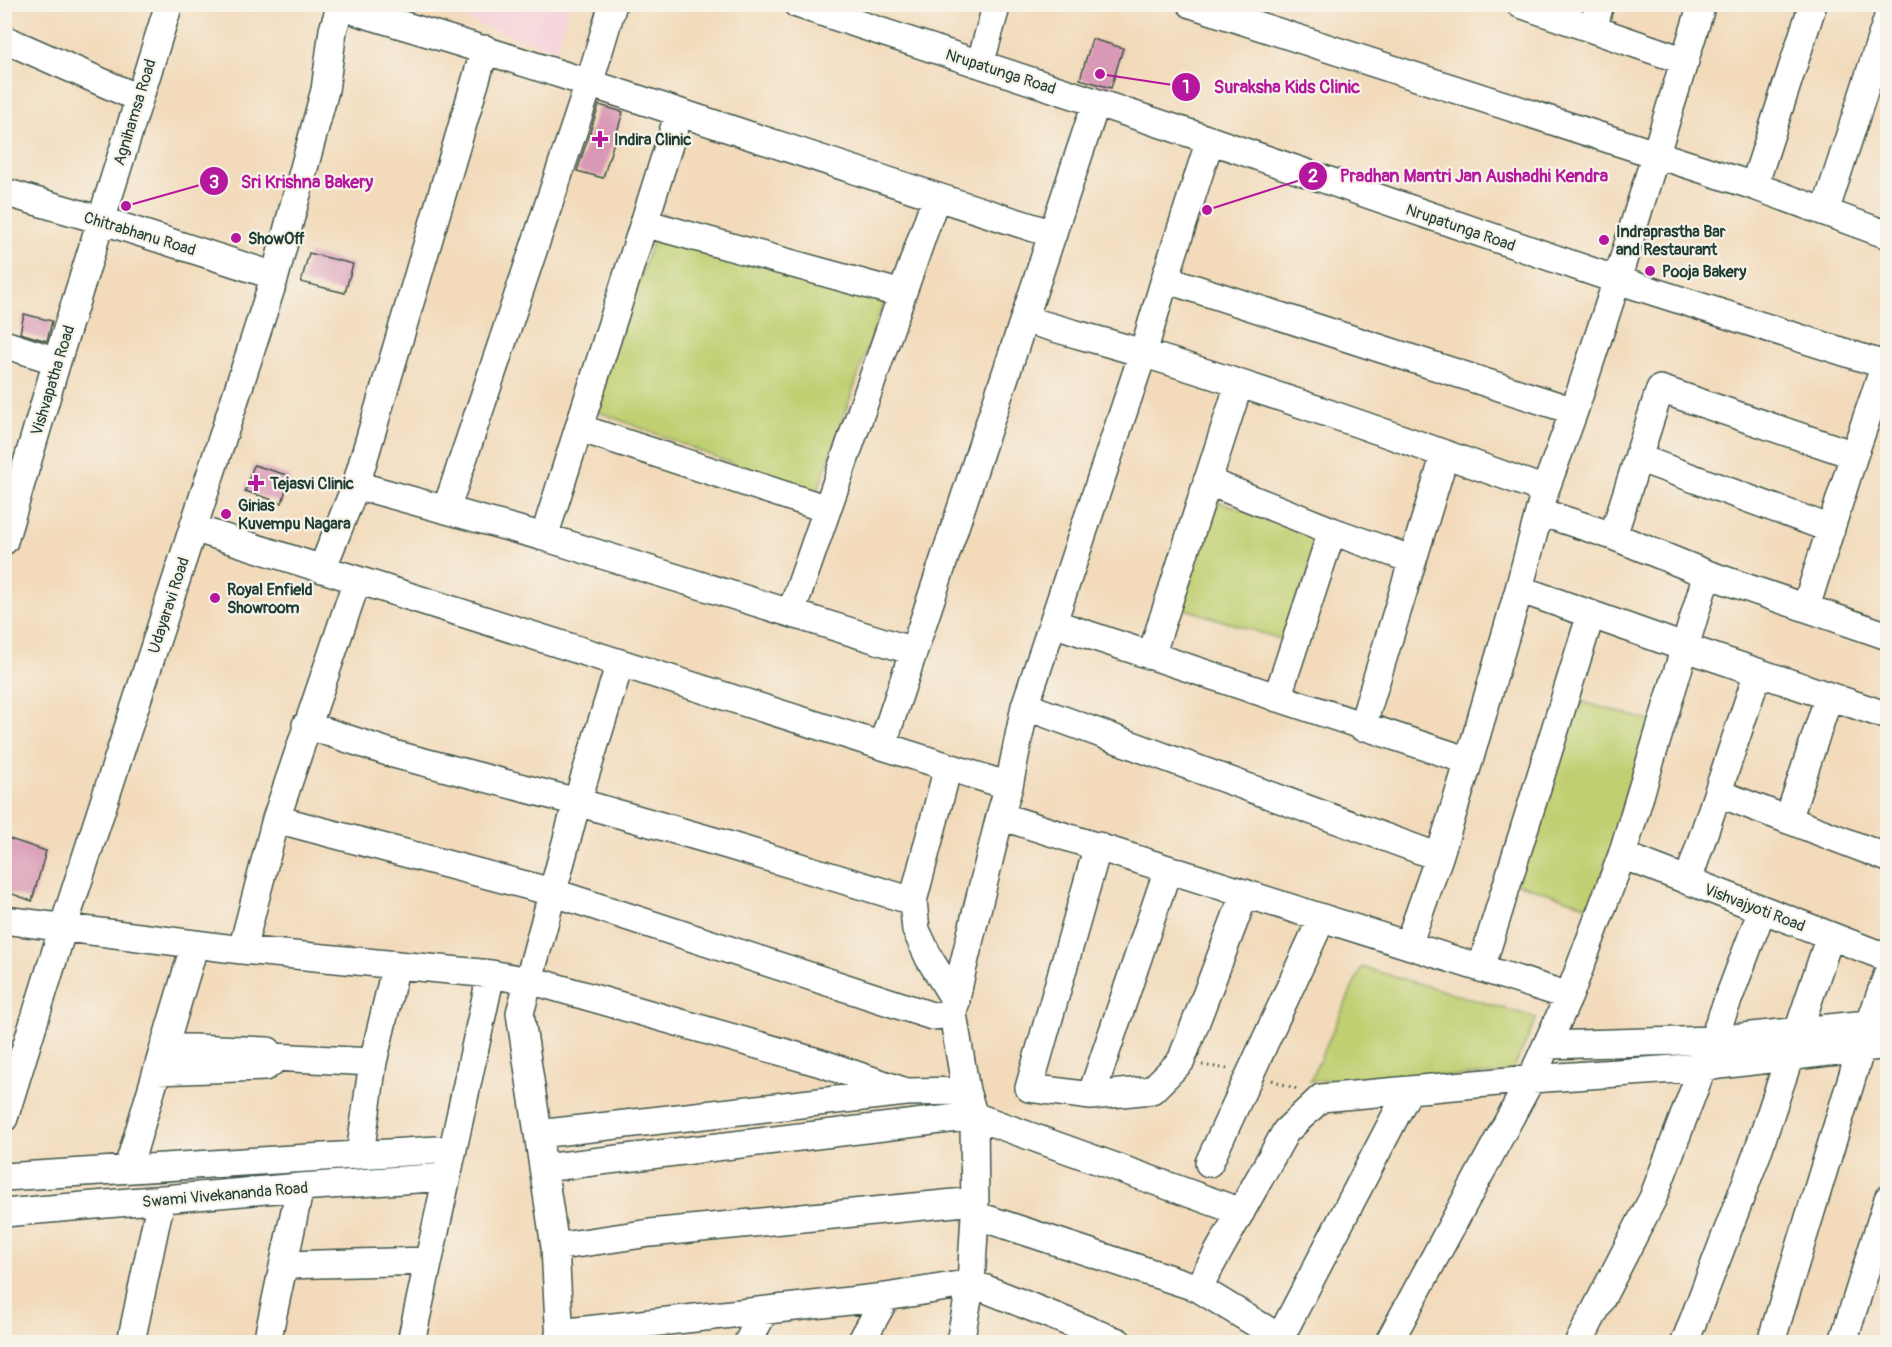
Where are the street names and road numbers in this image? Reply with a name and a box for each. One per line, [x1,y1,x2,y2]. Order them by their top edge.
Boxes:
street label: Nrupatunga Road [943,45,1058,99]
street label: Agnihamsa Road [109,57,161,168]
street label: Nrupatunga Road [1403,200,1518,256]
street label: Chitrabhanu Road [81,207,198,260]
street label: Vishvapatha Road [27,323,79,438]
street label: Udayaravi Road [144,555,194,656]
street label: Vishvajyoti Road [1701,879,1808,936]
street label: Swami Vivekananda Road [141,1178,309,1212]

